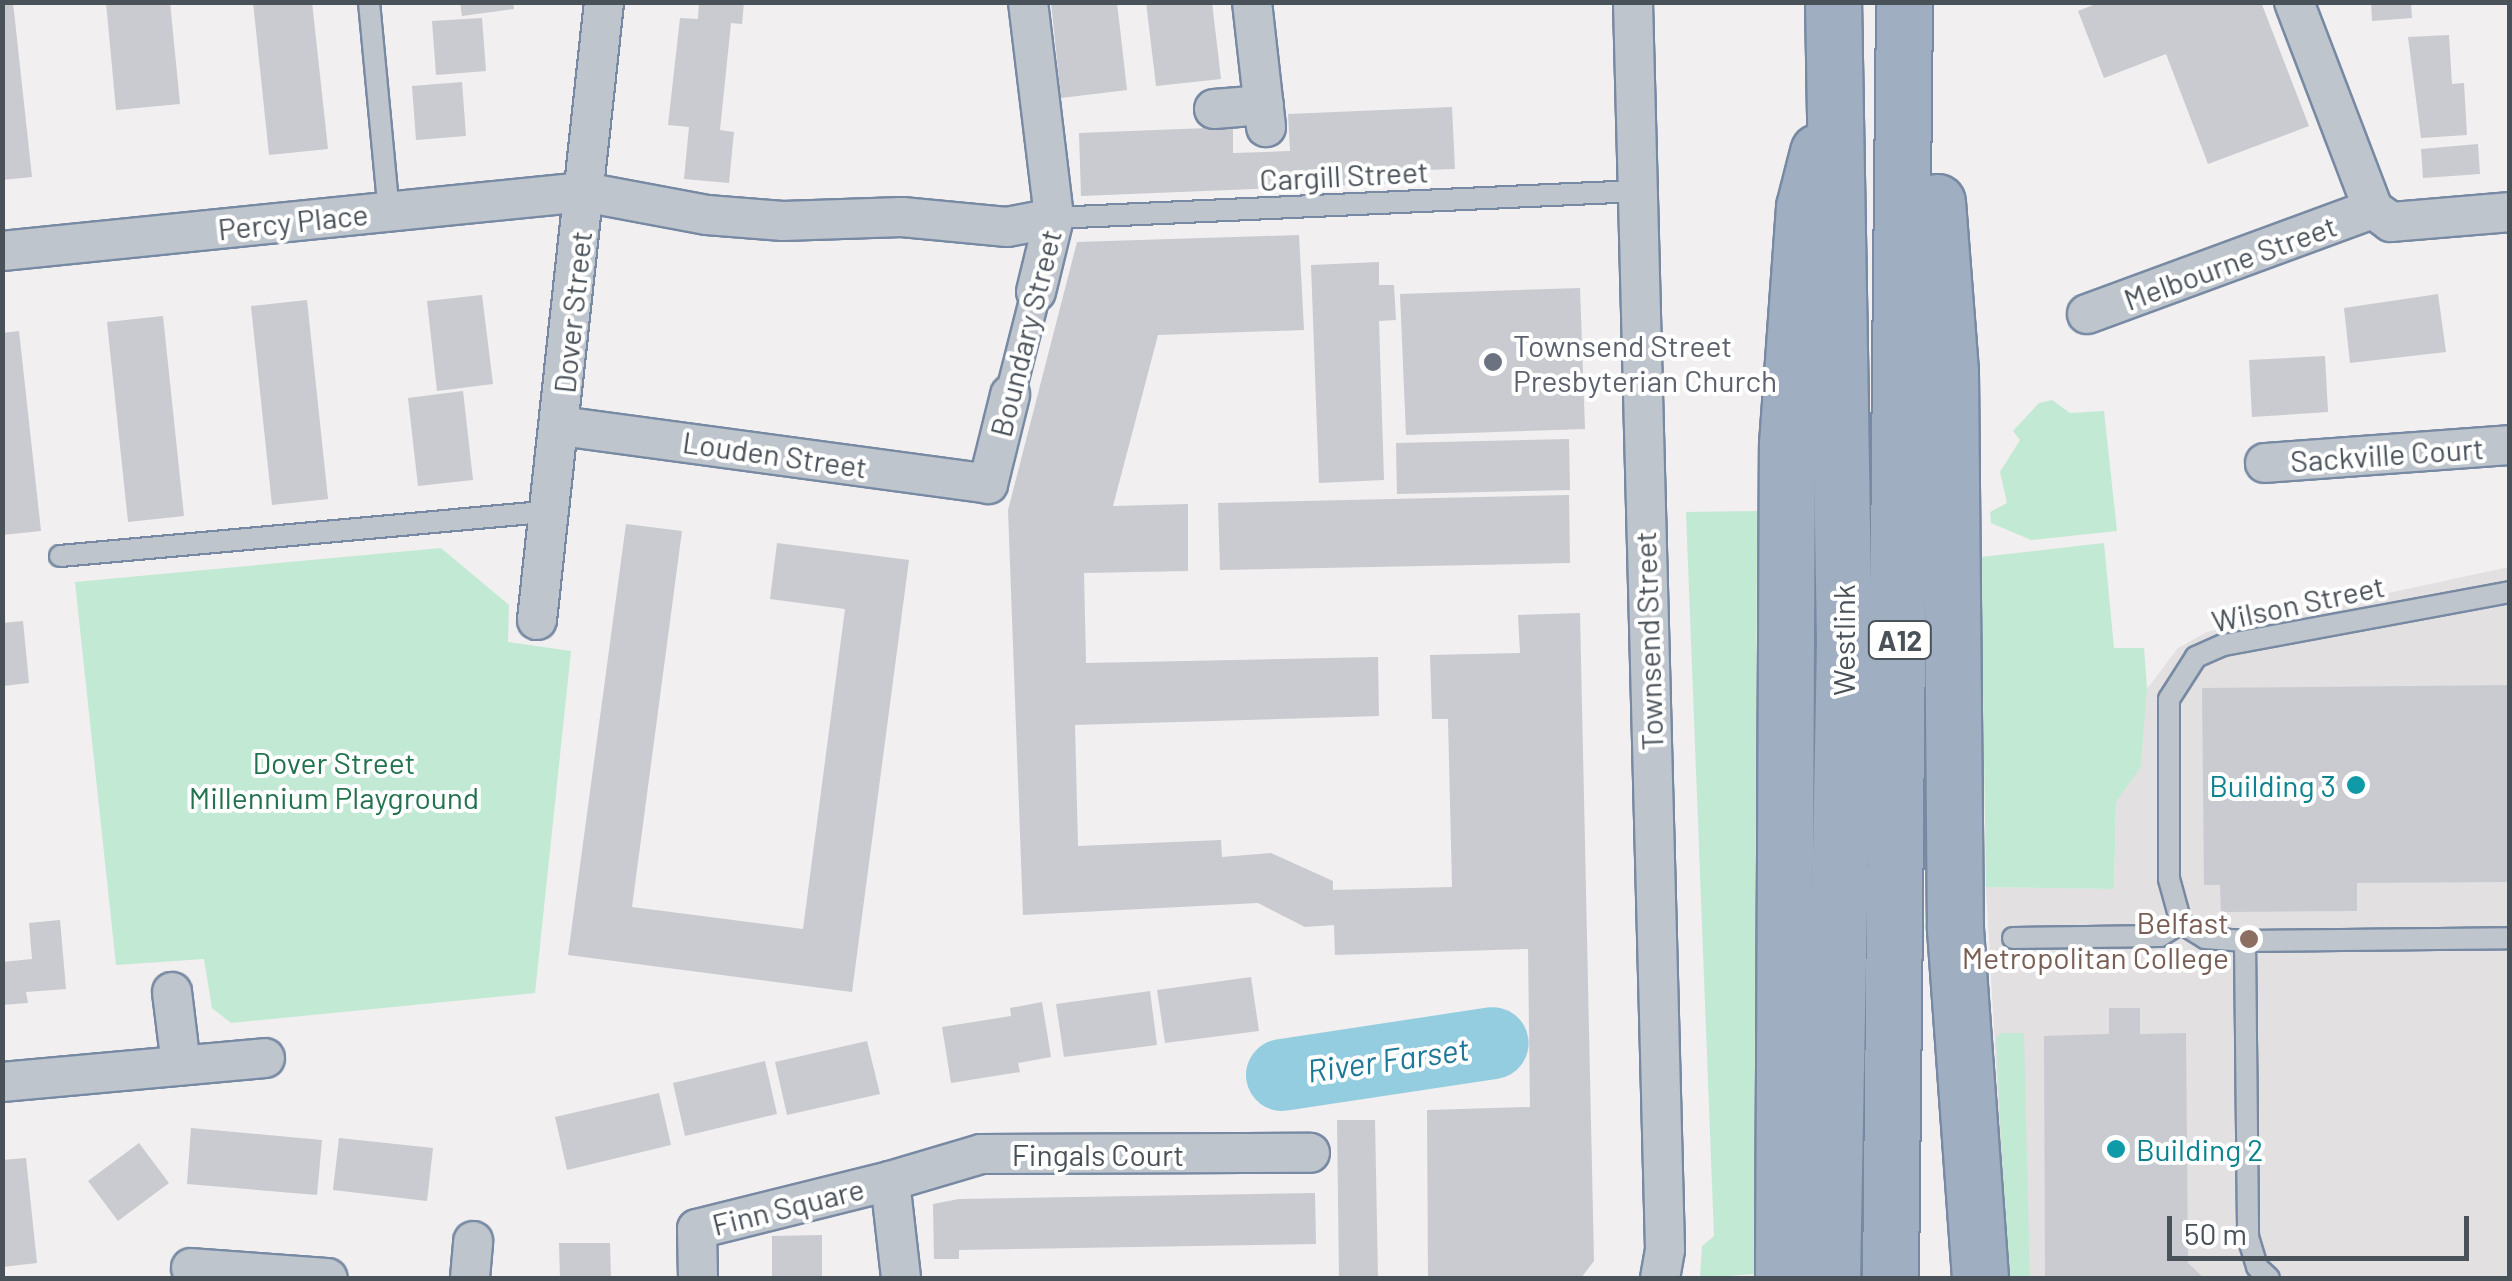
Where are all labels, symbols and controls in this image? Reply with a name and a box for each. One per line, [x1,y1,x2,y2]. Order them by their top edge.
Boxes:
street label: Cargill Street [1259,153,1429,197]
street label: Percy Place [216,195,370,247]
street label: Melbourne Street [2119,207,2341,317]
street label: Boundary Street [982,226,1068,440]
street label: Dover Street [546,229,598,395]
place label: Townsend Street Presbyterian Church [1513,327,1777,398]
marker: Townsend Street Presbyterian Church [1482,351,1504,373]
street label: Louden Street [680,423,870,485]
street label: Sackville Court [2289,429,2485,479]
street label: Townsend Street [1626,531,1670,751]
street label: Wilson Street [2208,567,2388,639]
street label: Westlink [1825,584,1861,696]
road number: A12 [1868,617,1932,663]
park label: Dover Street Millennium Playground [189,744,479,814]
place label: Building 3 [2209,767,2336,803]
marker: Building 3 [2345,774,2367,796]
place label: Belfast Metropolitan College [1962,904,2229,974]
marker: Belfast Metropolitan College [2238,928,2260,950]
water label: River Farset [1305,1029,1471,1089]
place label: Building 2 [2136,1131,2263,1167]
street label: Fingals Court [1012,1136,1184,1172]
marker: Building 2 [2105,1138,2127,1160]
street label: Finn Square [708,1170,868,1242]
scale bar [2172,1196,2474,1258]
text: 50 m [2184,1215,2247,1251]

